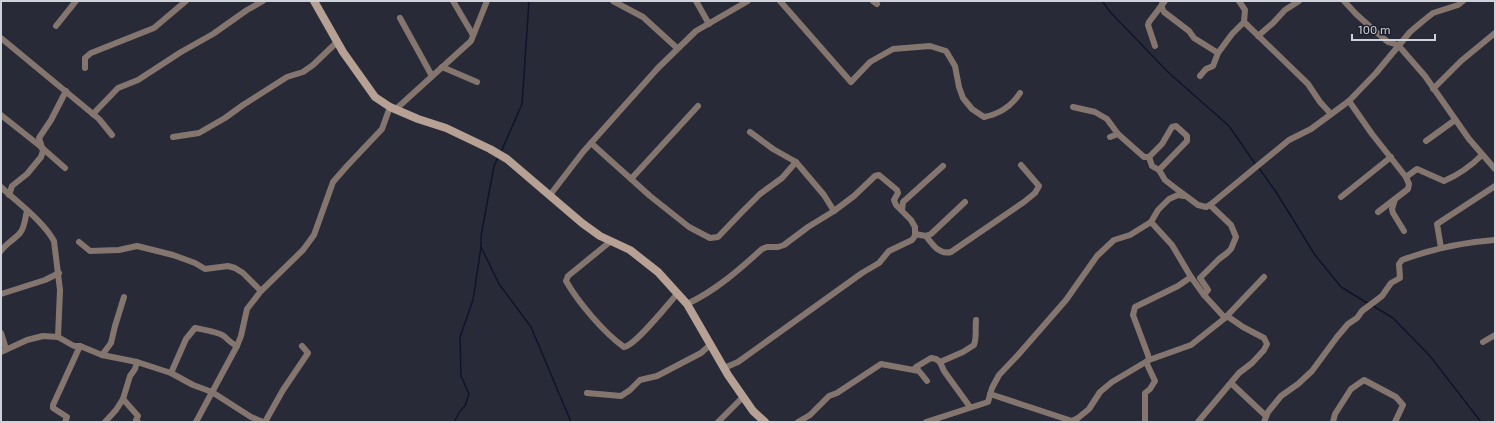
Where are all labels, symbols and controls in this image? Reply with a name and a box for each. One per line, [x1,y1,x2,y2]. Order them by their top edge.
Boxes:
scale bar [1352,16,1435,42]
text: 100 m [1358,22,1390,36]

